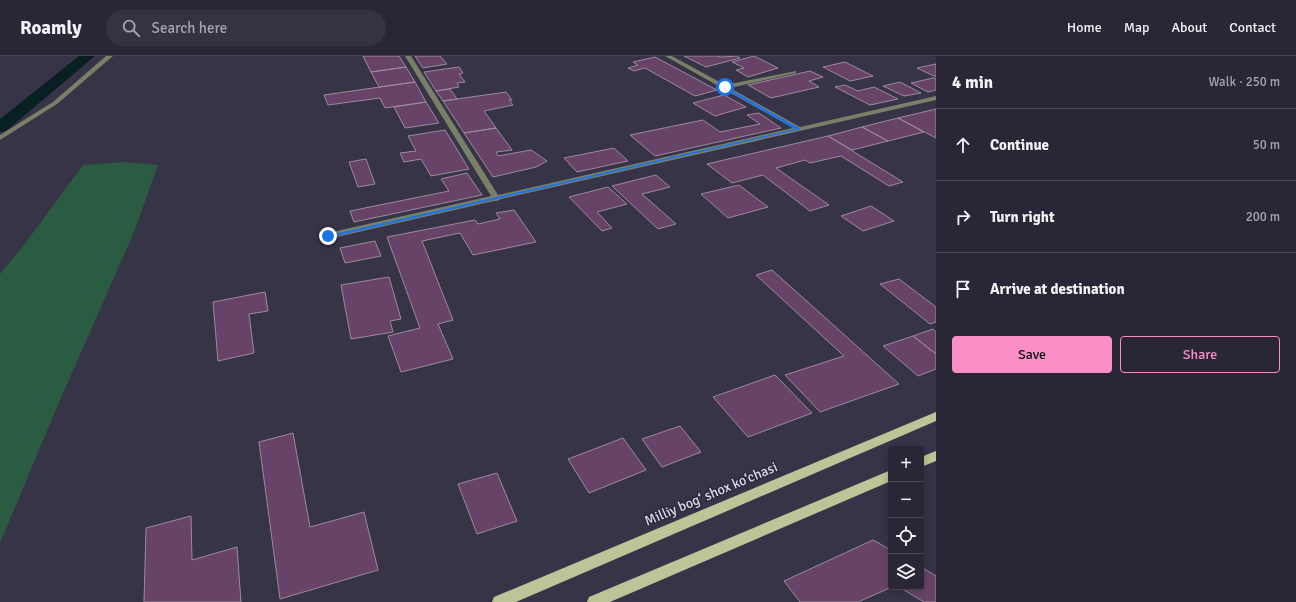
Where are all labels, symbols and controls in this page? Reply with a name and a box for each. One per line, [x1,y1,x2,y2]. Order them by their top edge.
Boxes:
search box [106,10,386,46]
text: Roamly [20,16,82,40]
icon: search [120,17,142,39]
text: Search here [152,19,227,37]
text: Home [1067,19,1102,36]
text: Map [1124,19,1149,36]
text: About [1171,19,1207,36]
text: Contact [1229,19,1276,36]
text: 4 min [952,72,993,93]
text: Walk · 250 m [1209,74,1280,90]
route start [716,78,734,96]
icon: ahead [952,134,974,156]
text: Continue [990,136,1049,154]
text: 50 m [1253,137,1280,153]
icon: right [952,206,974,228]
text: Turn right [990,208,1055,226]
text: 200 m [1246,209,1280,225]
route end [319,227,337,245]
icon: arrive [952,278,974,300]
text: Arrive at destination [990,280,1125,298]
button: Save [952,336,1112,373]
button: Share [1120,336,1280,373]
map controls [888,446,924,590]
button: + [888,446,924,482]
street label: Milliy bog‘ shox ko‘chasi [642,458,780,530]
button: − [888,482,924,518]
button: locate [888,518,924,554]
button: layers [888,554,924,590]

